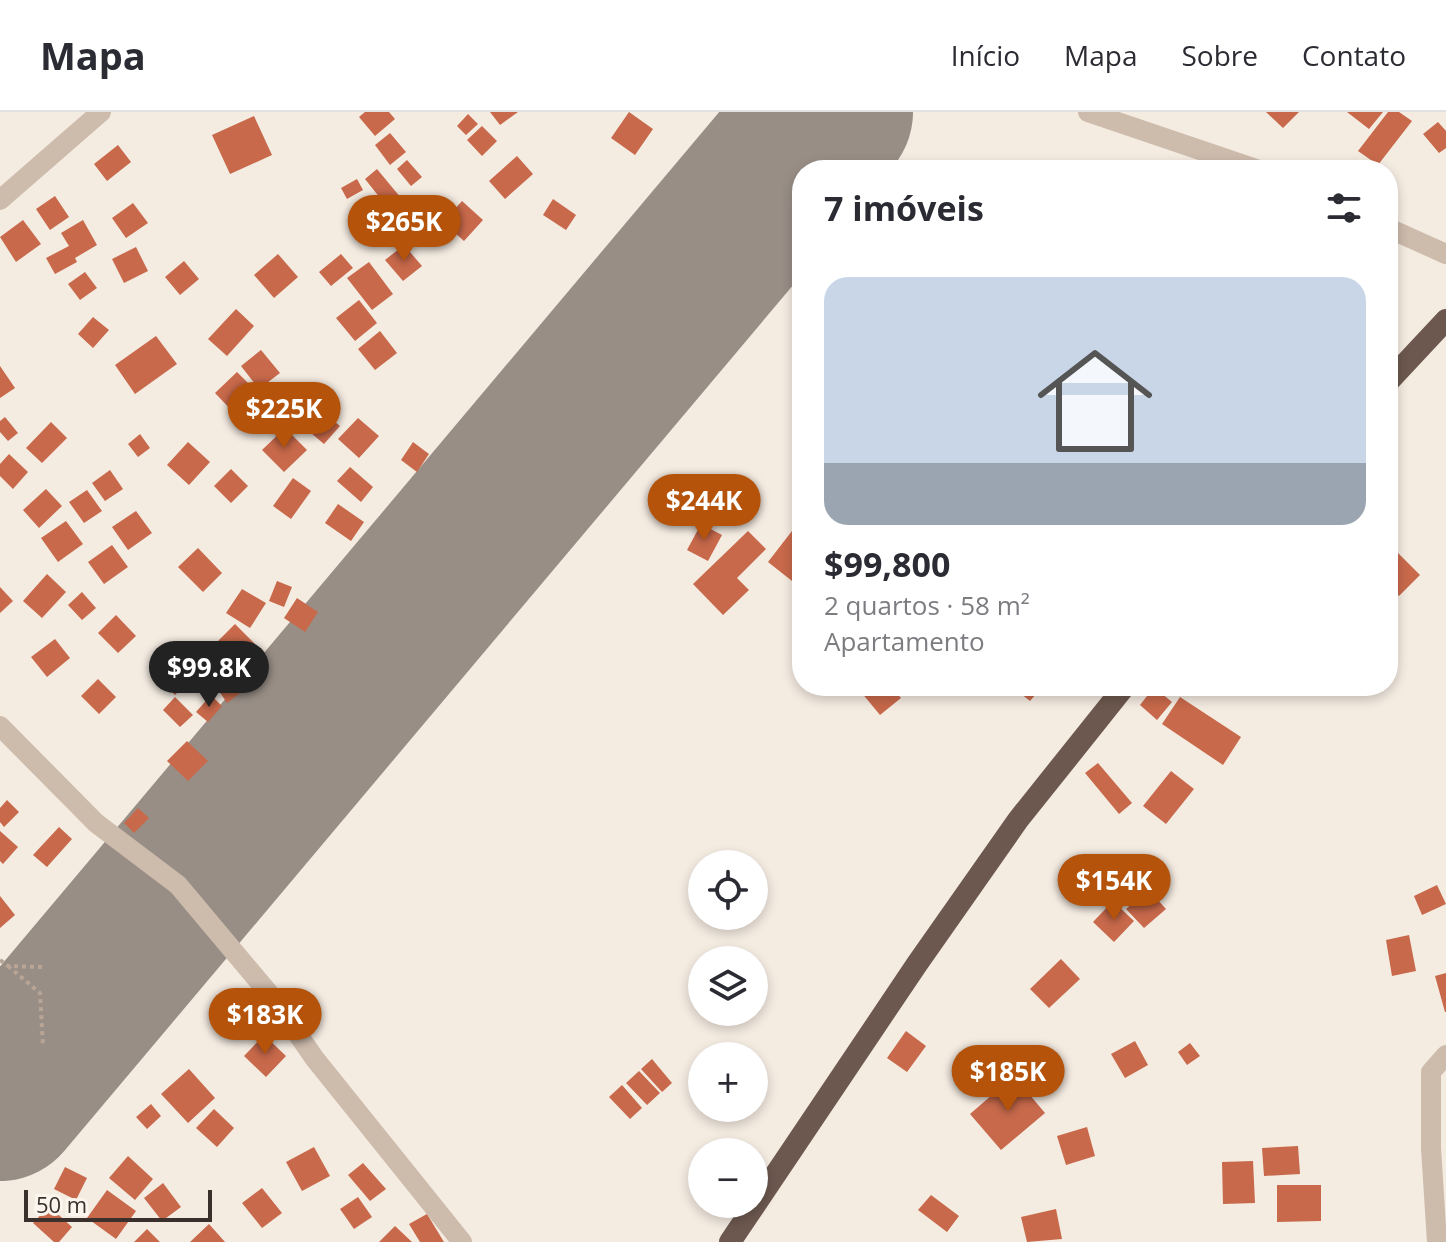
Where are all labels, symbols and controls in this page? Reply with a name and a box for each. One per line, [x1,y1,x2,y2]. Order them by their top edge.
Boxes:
text: Mapa [40,29,146,81]
text: Início [951,36,1020,74]
text: Mapa [1064,36,1137,74]
text: Sobre [1181,36,1258,74]
text: Contato [1302,36,1406,74]
text: 7 imóveis [824,185,984,231]
icon: filters [1322,186,1366,230]
pin: $265K [348,195,460,263]
text: $265K [366,203,442,239]
icon: home [1023,329,1167,473]
pin: $225K [228,382,340,450]
text: $225K [246,390,322,426]
pin: $244K [648,474,760,542]
text: $244K [666,482,742,518]
text: $99,800 [824,541,950,587]
text: 2 quartos · 58 m² [824,587,1030,623]
text: Apartamento [824,623,985,659]
pin: $99.8K [144,641,274,709]
text: $99.8K [167,649,251,685]
map controls [688,850,768,1218]
button: locate [688,850,768,930]
pin: $154K [1058,854,1170,922]
text: $154K [1076,862,1152,898]
button: layers [688,946,768,1026]
pin: $183K [209,988,321,1056]
text: $183K [227,996,303,1032]
button: + [688,1042,768,1122]
pin: $185K [952,1045,1064,1113]
text: $185K [970,1053,1046,1089]
button: − [688,1138,768,1218]
scale bar [24,1186,212,1222]
text: 50 m [36,1189,87,1219]

